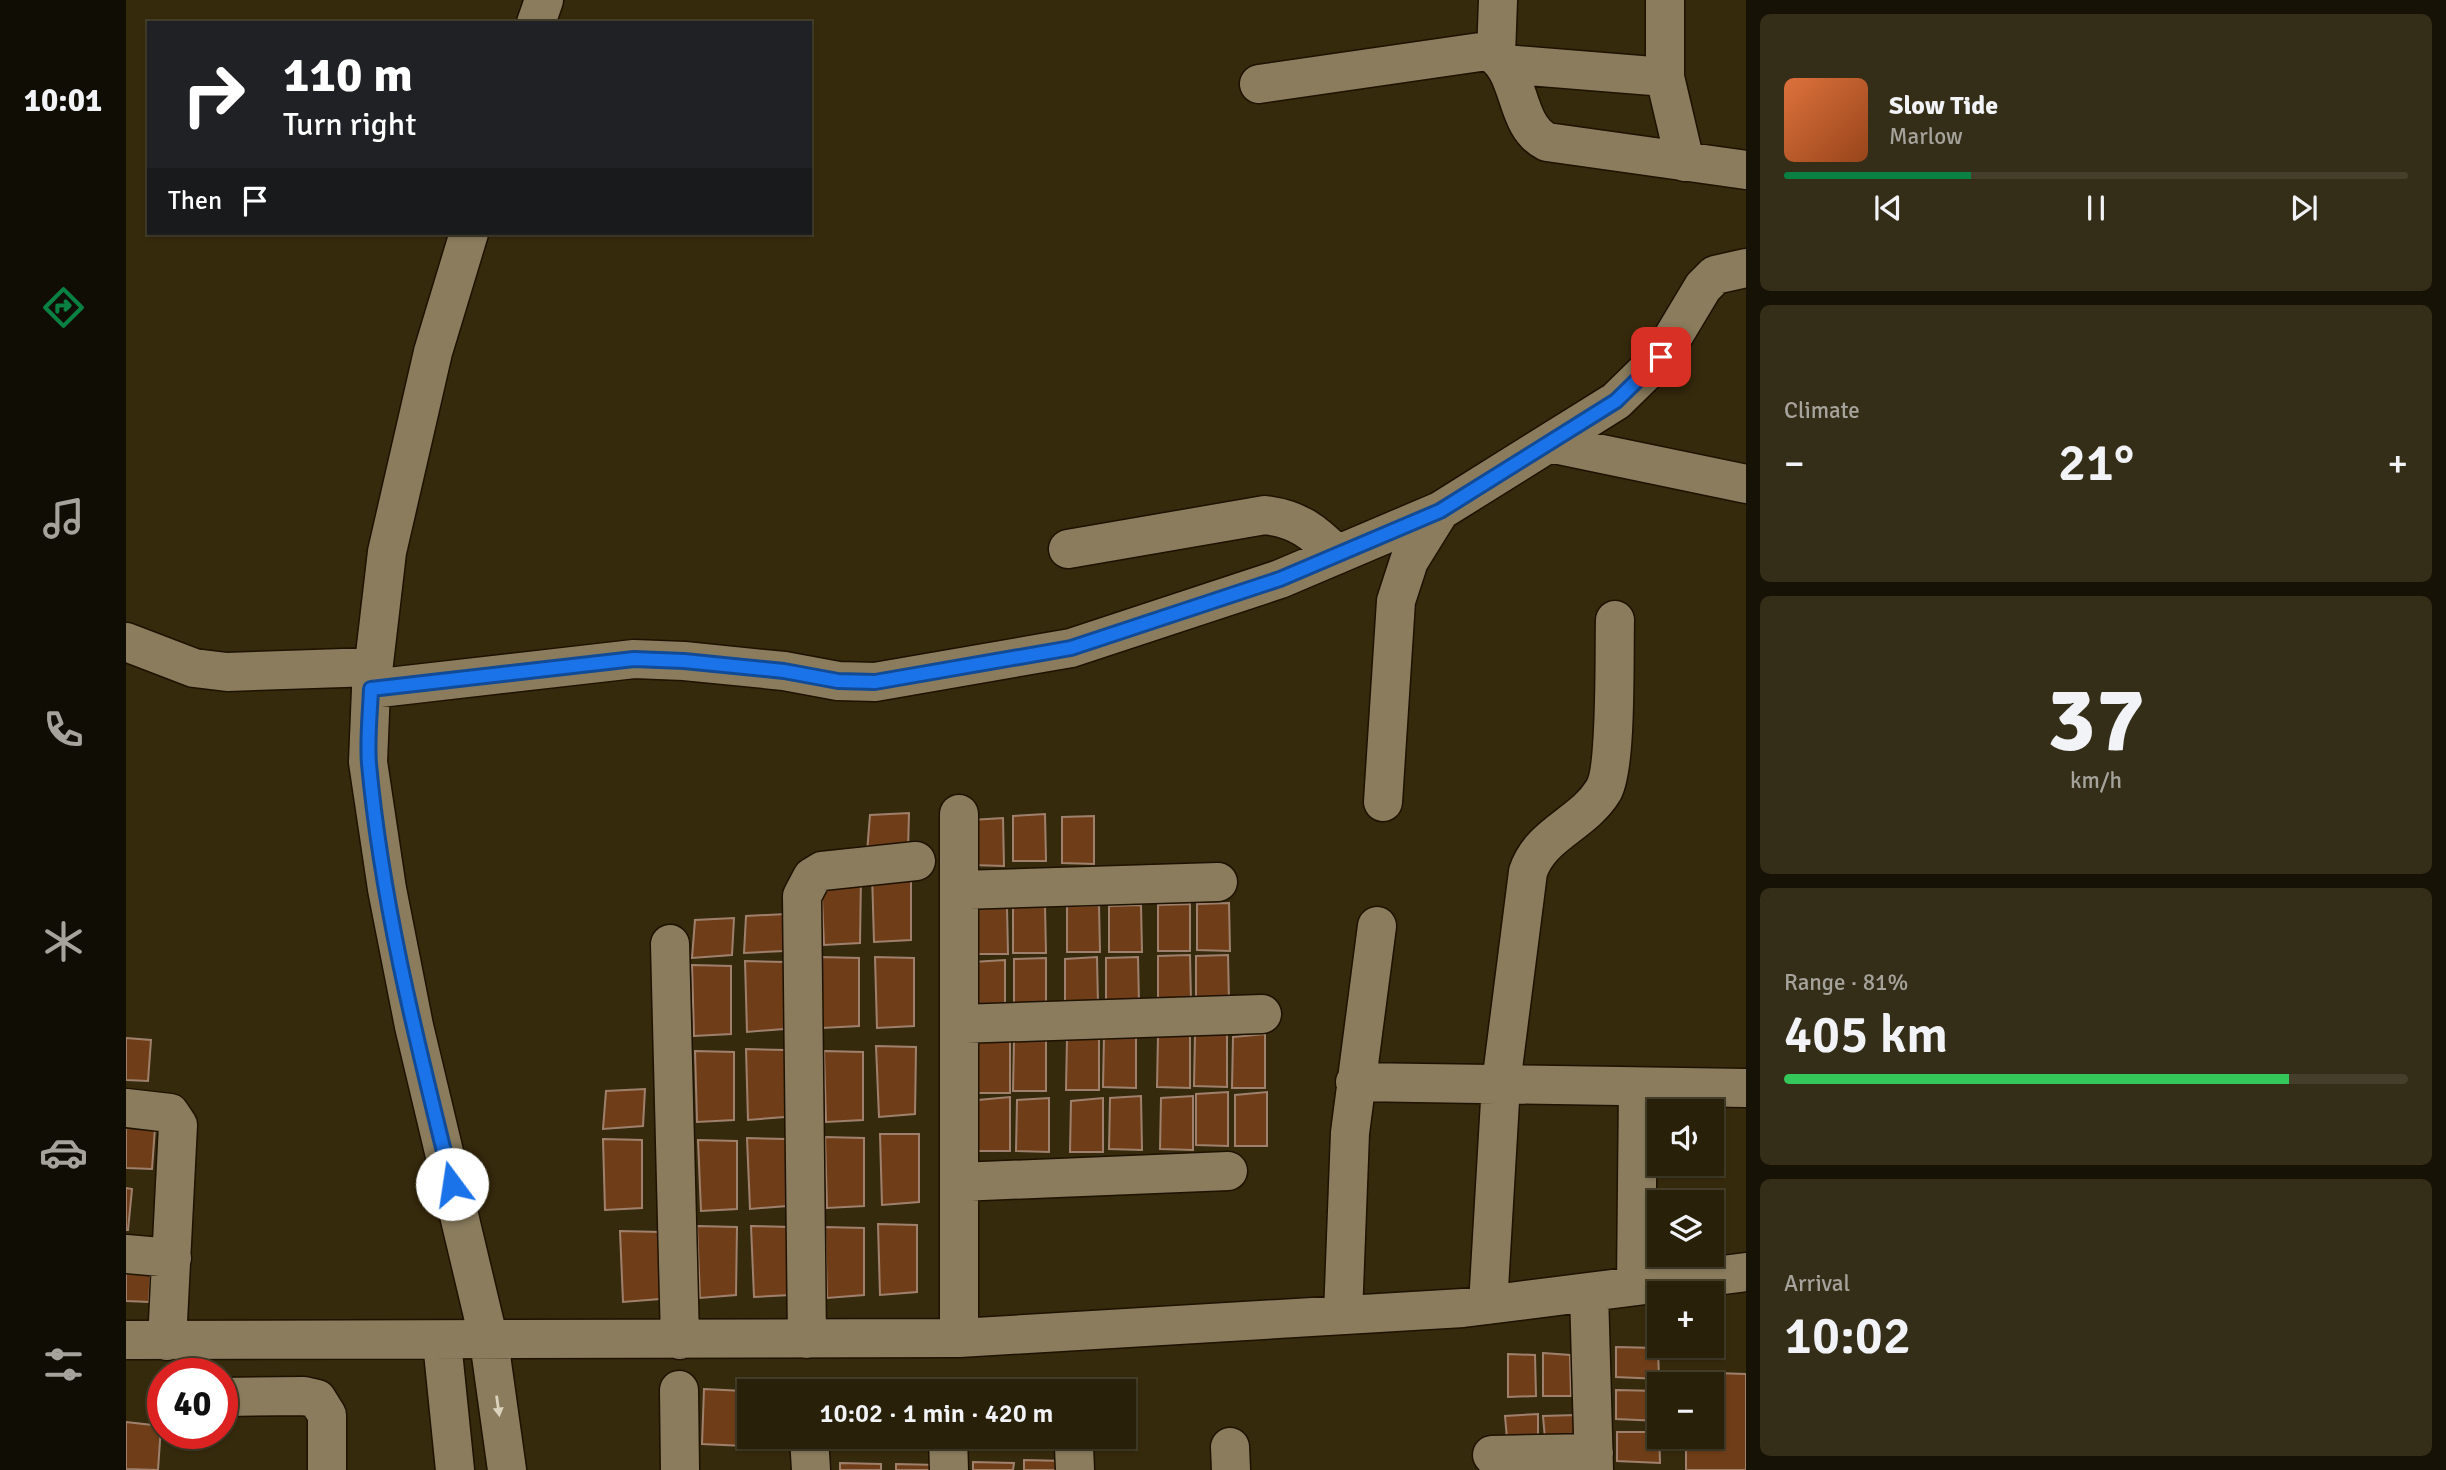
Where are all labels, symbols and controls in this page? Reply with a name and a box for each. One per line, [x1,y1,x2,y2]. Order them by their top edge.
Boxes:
text: 110 m [283,45,413,105]
icon: right [168,49,259,140]
text: 10:01 [24,81,102,120]
text: Slow Tide [1889,90,1998,122]
text: Turn right [283,105,416,144]
text: Marlow [1889,122,1963,151]
icon: arrive [236,182,274,220]
text: Then [168,185,222,217]
icon: previous [1869,189,1907,227]
icon: pause [2077,189,2115,227]
icon: next [2285,189,2323,227]
icon: directions [39,283,88,332]
pin [1631,327,1691,387]
icon: arrive [1642,338,1680,376]
text: Climate [1784,396,1860,425]
text: 21° [2058,431,2134,495]
text: − [1784,440,1805,487]
text: + [2387,440,2408,487]
icon: music [39,494,88,543]
text: 37 [2047,664,2145,777]
icon: phone [39,705,88,754]
text: km/h [2070,766,2122,795]
icon: climate [39,917,88,966]
text: Range · 81% [1784,968,1908,997]
text: 405 km [1784,1003,1948,1067]
map controls [1647,1099,1724,1449]
button: sound [1647,1099,1724,1176]
icon: car [39,1128,88,1177]
position arrow [415,1147,489,1221]
button: layers [1647,1190,1724,1267]
text: Arrival [1784,1269,1850,1298]
button: + [1647,1281,1724,1358]
text: 10:02 [1784,1304,1911,1368]
icon: filters [39,1340,88,1389]
speed limit sign: 40 [147,1358,238,1449]
button: − [1647,1372,1724,1449]
one-way arrow [492,1395,503,1417]
text: 10:02 · 1 min · 420 m [820,1398,1053,1430]

